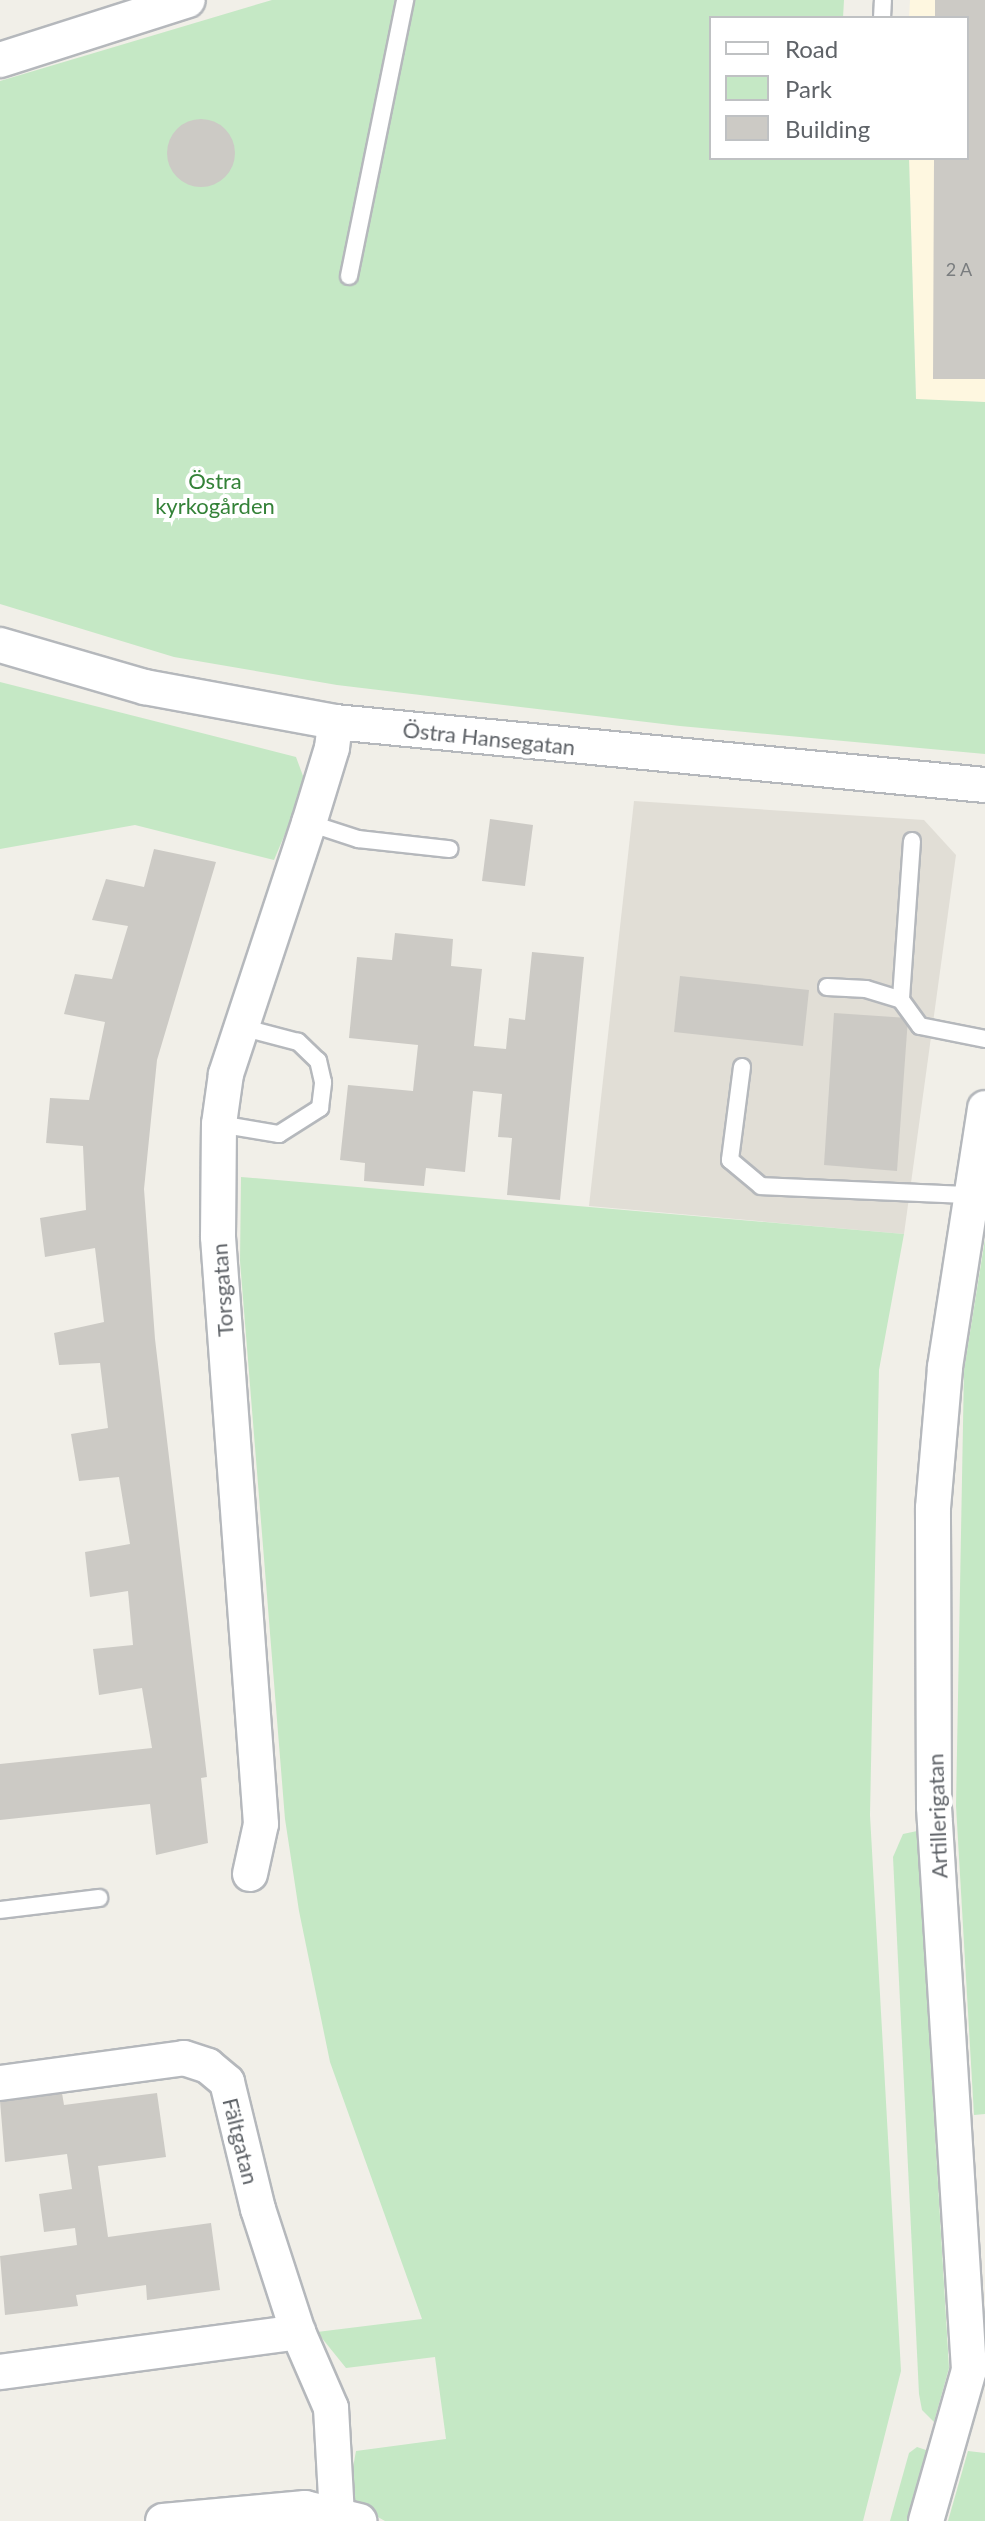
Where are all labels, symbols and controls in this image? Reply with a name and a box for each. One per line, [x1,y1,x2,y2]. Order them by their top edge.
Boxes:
legend [709,16,969,160]
text: Road [785,34,838,63]
text: Park [785,74,832,103]
text: Building [785,114,870,143]
house number: 2 A [945,258,973,280]
park label: Östra kyrkogården [155,467,275,518]
street label: Östra Hansegatan [401,716,577,760]
street label: Torsgatan [206,1242,238,1338]
street label: Artillerigatan [922,1753,952,1879]
street label: Fältgatan [218,2095,264,2187]

